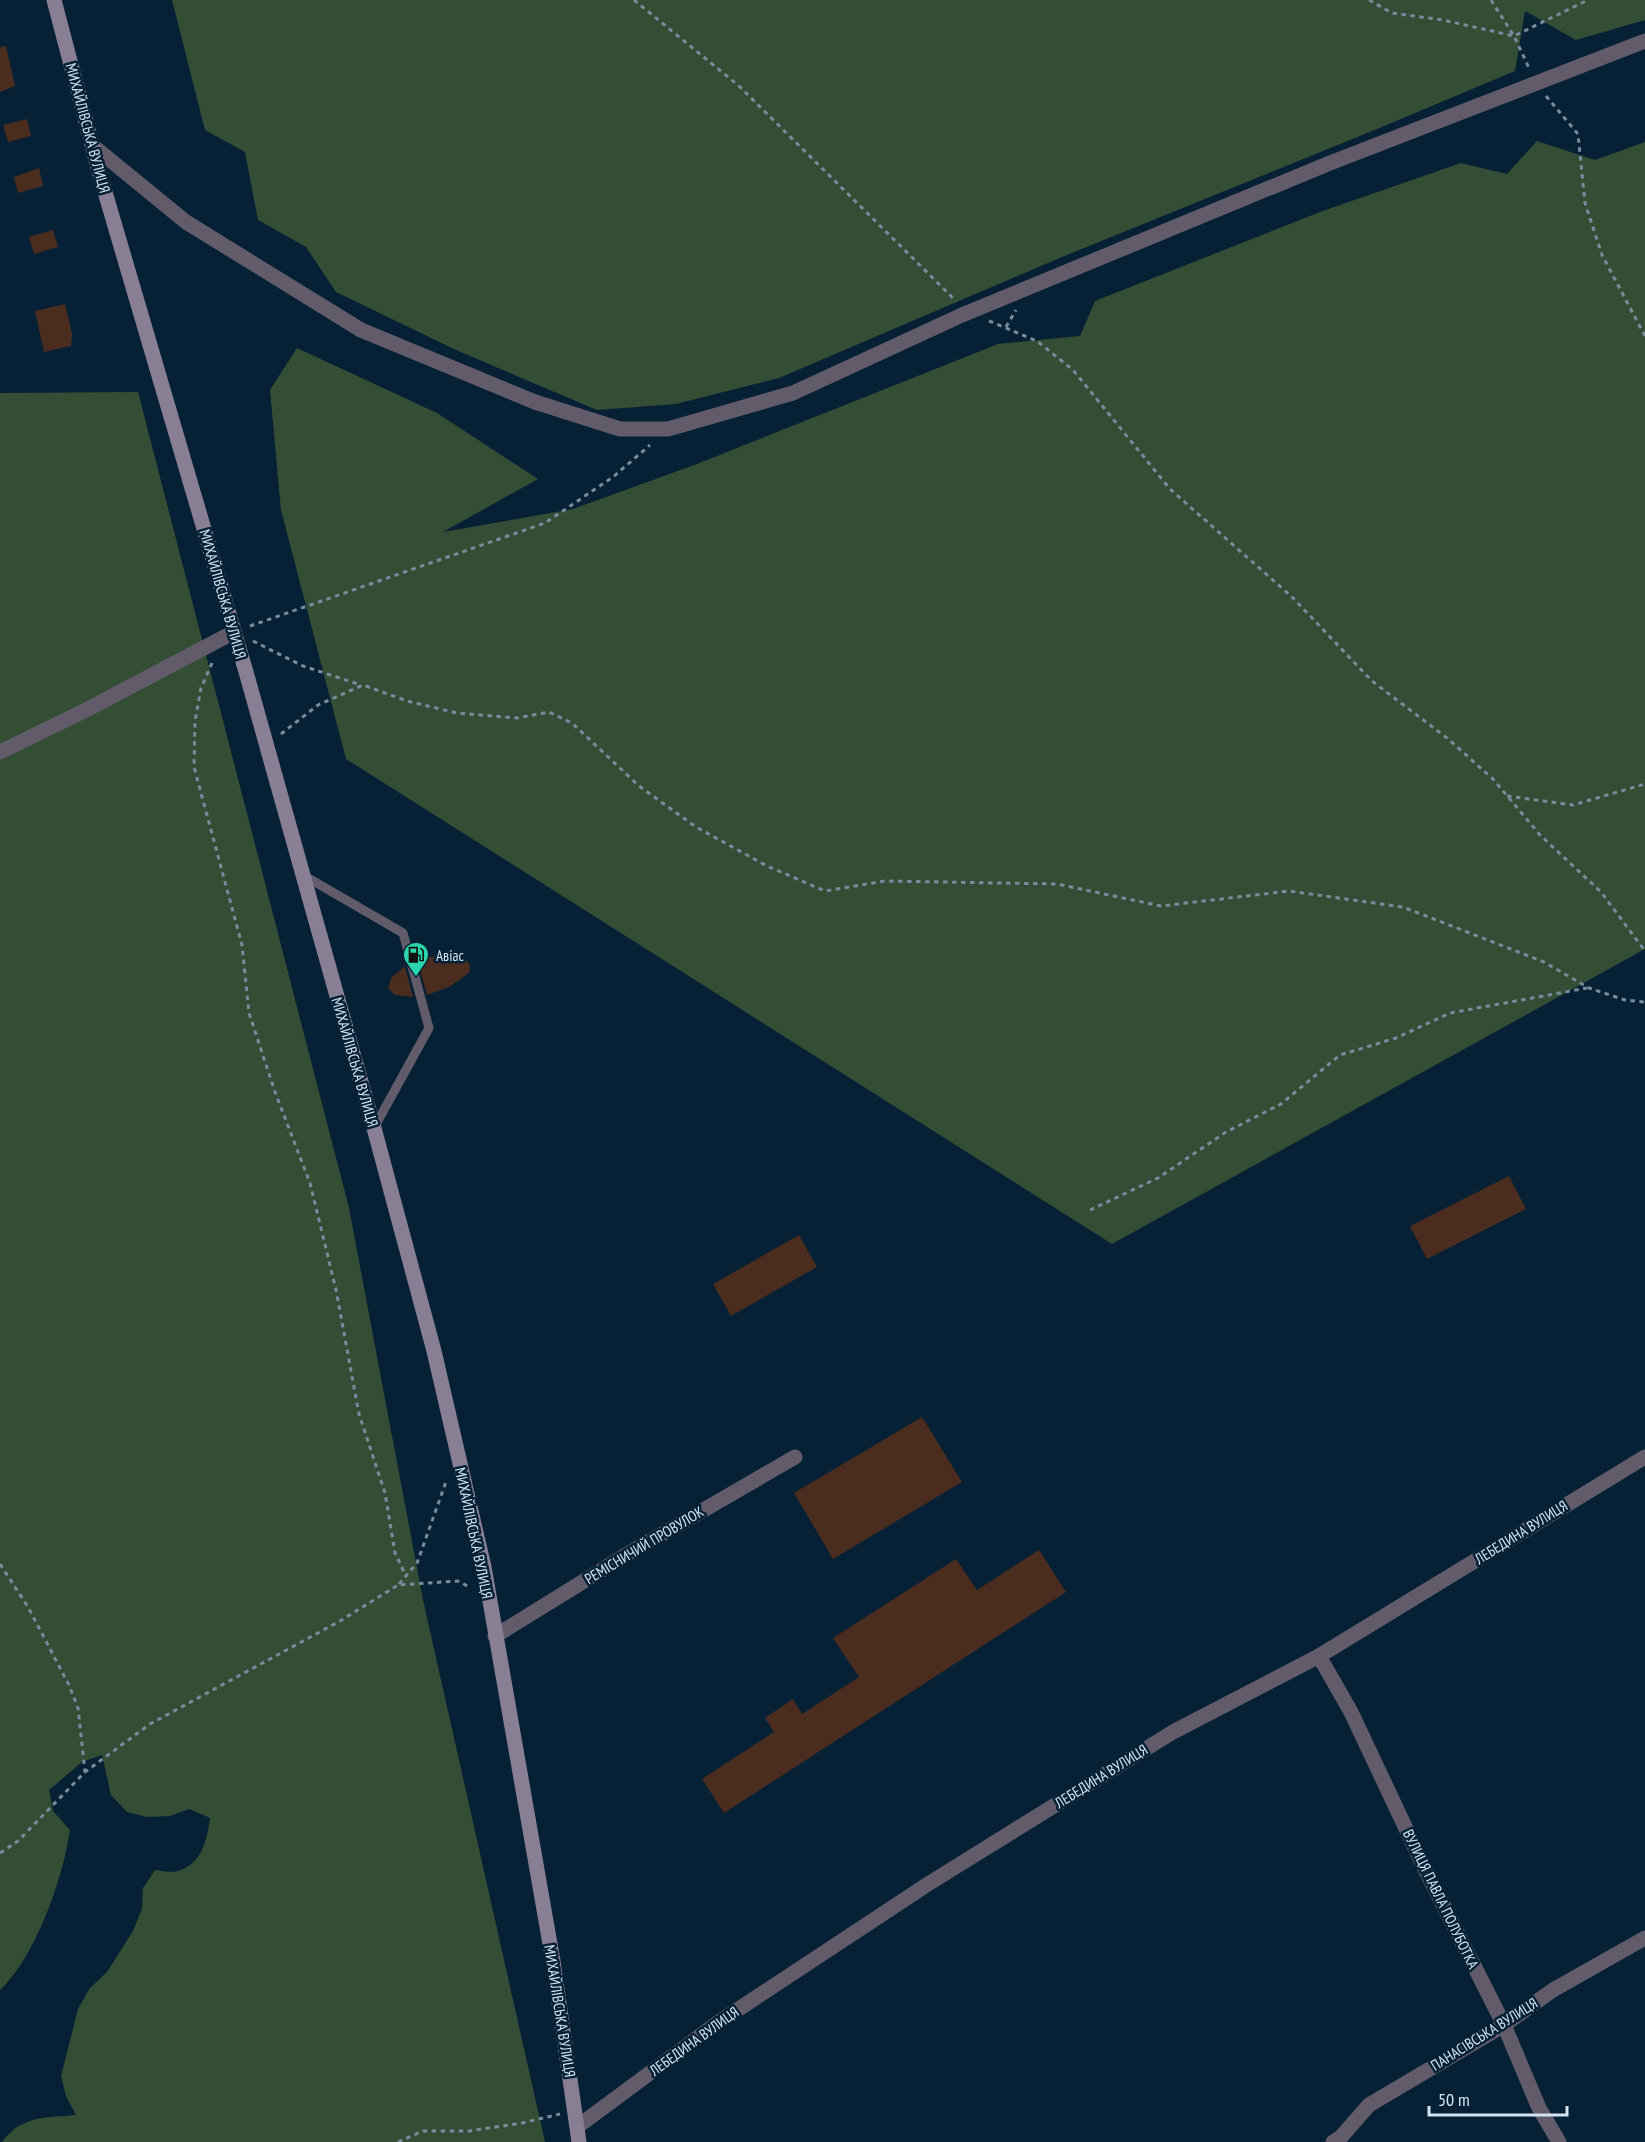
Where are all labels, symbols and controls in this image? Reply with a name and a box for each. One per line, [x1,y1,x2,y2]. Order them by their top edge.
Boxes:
street label: МИХАЙЛІВСЬКА ВУЛИЦЯ [62,61,114,195]
street label: МИХАЙЛІВСЬКА ВУЛИЦЯ [195,527,251,661]
fuel station icon: Авіас [401,940,431,978]
place label: Авіас [436,946,464,965]
street label: МИХАЙЛІВСЬКА ВУЛИЦЯ [327,995,383,1129]
street label: МИХАЙЛІВСЬКА ВУЛИЦЯ [451,1466,497,1600]
street label: ЛЕБЕДИНА ВУЛИЦЯ [1470,1496,1571,1569]
street label: РЕМІСНИЧИЙ ПРОВУЛОК [581,1502,708,1588]
street label: ЛЕБЕДИНА ВУЛИЦЯ [1050,1740,1151,1813]
street label: ВУЛИЦЯ ПАВЛА ПОЛУБОТКА [1399,1826,1483,1973]
street label: МИХАЙЛІВСЬКА ВУЛИЦЯ [540,1943,580,2079]
street label: ПАНАСІВСЬКА ВУЛИЦЯ [1427,1993,1541,2075]
street label: ЛЕБЕДИНА ВУЛИЦЯ [645,2002,742,2080]
scale bar [1429,2079,1567,2117]
text: 50 m [1438,2088,1470,2111]

